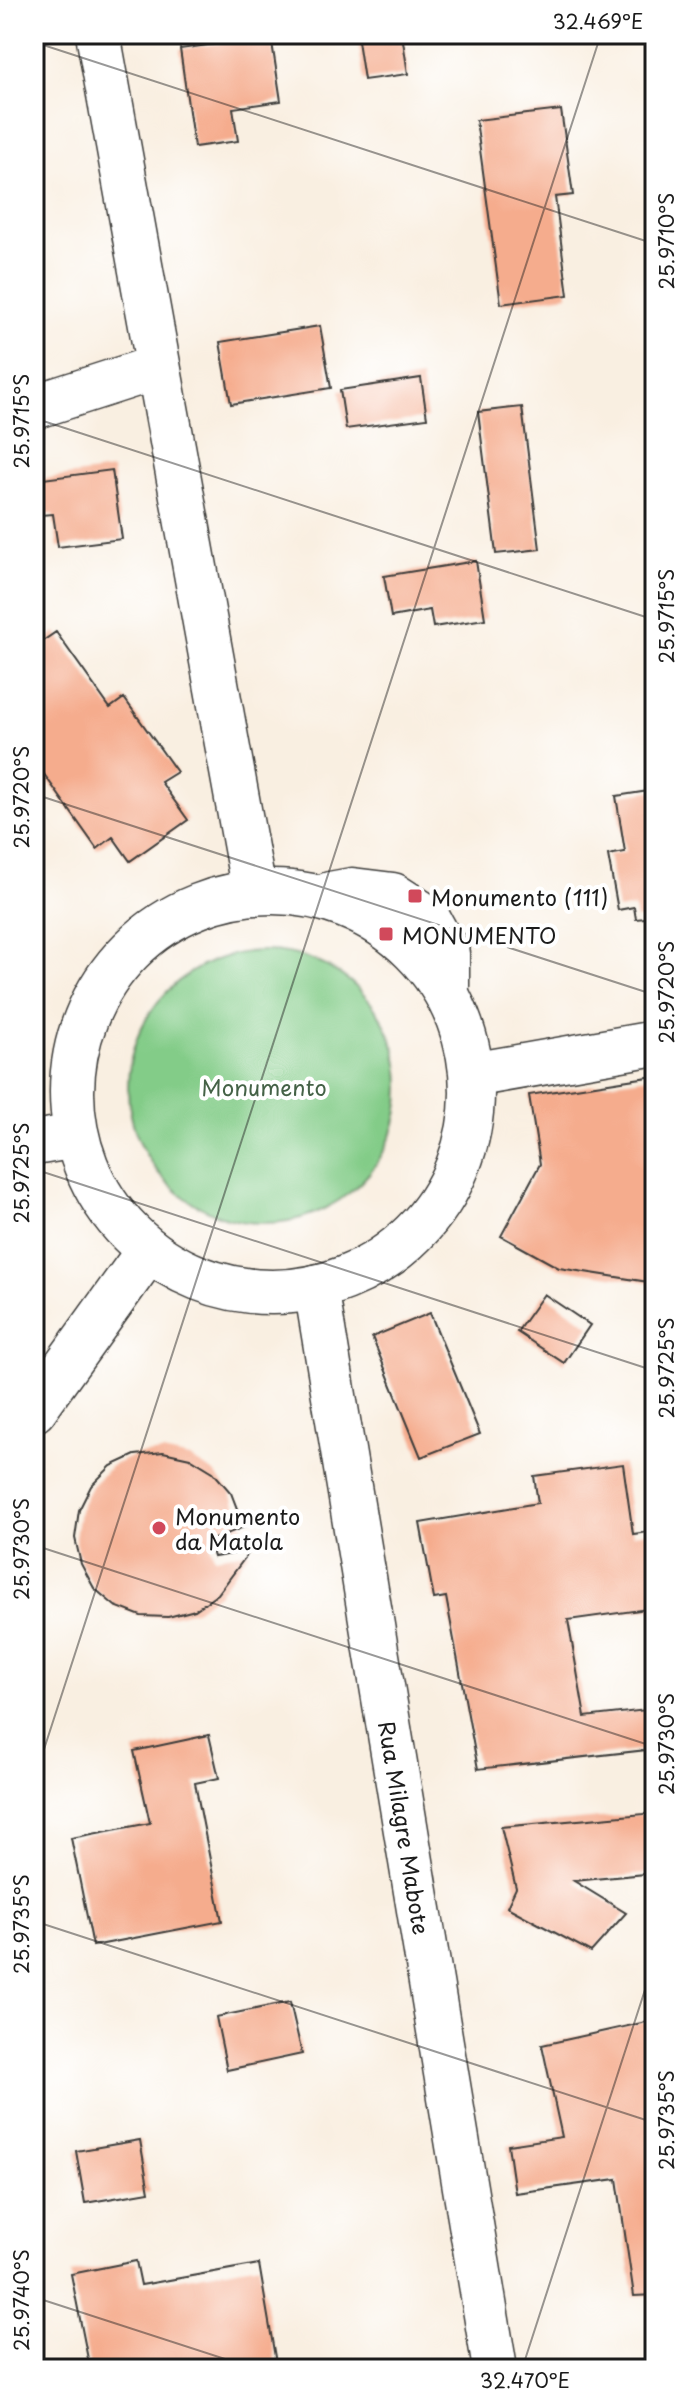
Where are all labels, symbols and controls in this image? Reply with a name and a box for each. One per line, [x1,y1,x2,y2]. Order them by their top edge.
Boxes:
text: 32.469°E [553,6,643,36]
text: 25.9710°S [651,193,681,289]
text: 25.9715°S [6,374,36,468]
text: 25.9715°S [651,569,681,663]
text: 25.9720°S [6,745,36,849]
place label: Monumento (111) [431,880,608,913]
marker: Monumento (111) [406,887,424,905]
place label: MONUMENTO [402,918,556,951]
marker: MONUMENTO [377,925,395,943]
text: 25.9720°S [651,940,681,1044]
park label: Monumento [201,1070,327,1103]
text: 25.9725°S [6,1122,36,1224]
text: 25.9725°S [651,1317,681,1419]
text: 25.9730°S [6,1498,36,1600]
place label: Monumento da Matola [175,1499,300,1557]
marker: Monumento da Matola [150,1519,168,1537]
text: 25.9730°S [651,1693,681,1795]
street label: Rua Milagre Mabote [372,1718,439,1937]
text: 25.9735°S [6,1874,36,1974]
text: 25.9735°S [651,2070,681,2170]
text: 25.9740°S [6,2249,36,2351]
text: 32.470°E [480,2365,570,2395]

